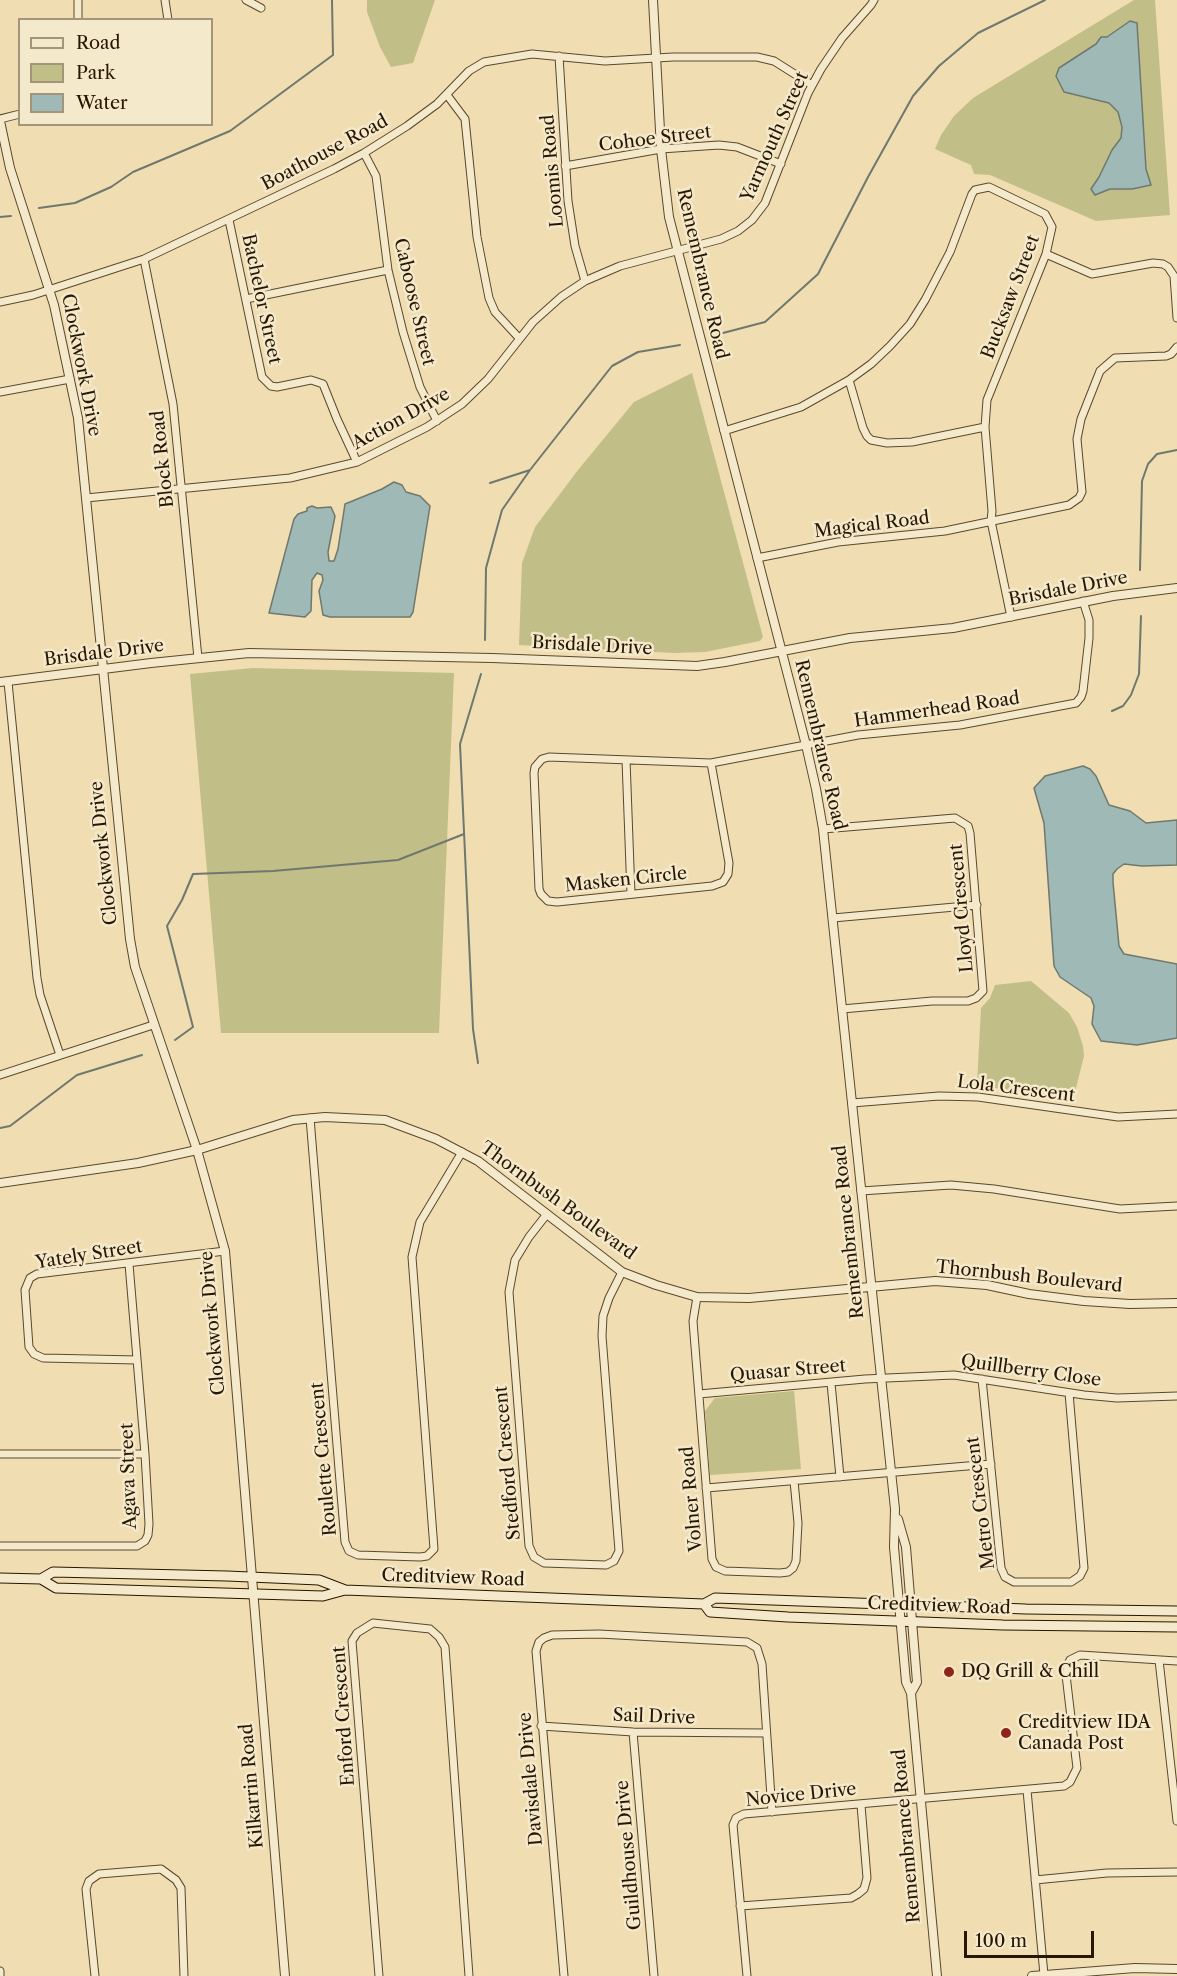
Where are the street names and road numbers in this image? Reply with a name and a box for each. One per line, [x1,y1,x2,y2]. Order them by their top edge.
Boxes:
street label: Yarmouth Street [737,68,813,206]
street label: Boathouse Road [258,111,392,195]
street label: Loomis Road [537,114,569,228]
street label: Cohoe Street [598,121,712,157]
street label: Remembrance Road [672,186,732,362]
street label: Bachelor Street [237,232,285,366]
street label: Bucksaw Street [977,232,1045,362]
street label: Caboose Street [389,236,439,368]
street label: Clockwork Drive [57,292,105,438]
street label: Action Drive [348,383,454,455]
street label: Block Road [147,409,179,509]
street label: Magical Road [813,507,931,543]
street label: Brisdale Drive [1007,567,1129,611]
street label: Brisdale Drive [531,632,653,660]
street label: Brisdale Drive [43,635,165,671]
street label: Remembrance Road [790,657,850,833]
street label: Hammerhead Road [853,688,1021,732]
street label: Clockwork Drive [86,780,122,926]
street label: Lloyd Crescent [946,843,978,973]
street label: Masken Circle [564,863,688,897]
street label: Lola Crescent [956,1071,1076,1107]
street label: Thornbush Boulevard [476,1137,640,1265]
street label: Remembrance Road [829,1144,869,1320]
street label: Yately Street [34,1236,144,1274]
street label: Clockwork Drive [196,1250,230,1396]
street label: Thornbush Boulevard [935,1256,1123,1298]
street label: Quillberry Close [960,1350,1102,1392]
street label: Quasar Street [729,1355,847,1387]
street label: Roulette Crescent [307,1381,341,1537]
street label: Stedford Crescent [490,1385,526,1541]
street label: Agava Street [116,1423,142,1529]
street label: Metro Crescent [962,1435,1000,1571]
street label: Volner Road [677,1445,707,1553]
street label: Creditview Road [381,1565,525,1591]
street label: Creditview Road [867,1593,1011,1619]
street label: Enford Crescent [328,1645,360,1787]
street label: Sail Drive [612,1705,696,1729]
street label: Davisdale Drive [514,1711,548,1847]
street label: Kilkarrin Road [236,1723,268,1849]
street label: Remembrance Road [889,1748,925,1924]
street label: Novice Drive [745,1778,857,1812]
street label: Guildhouse Drive [612,1779,646,1931]

